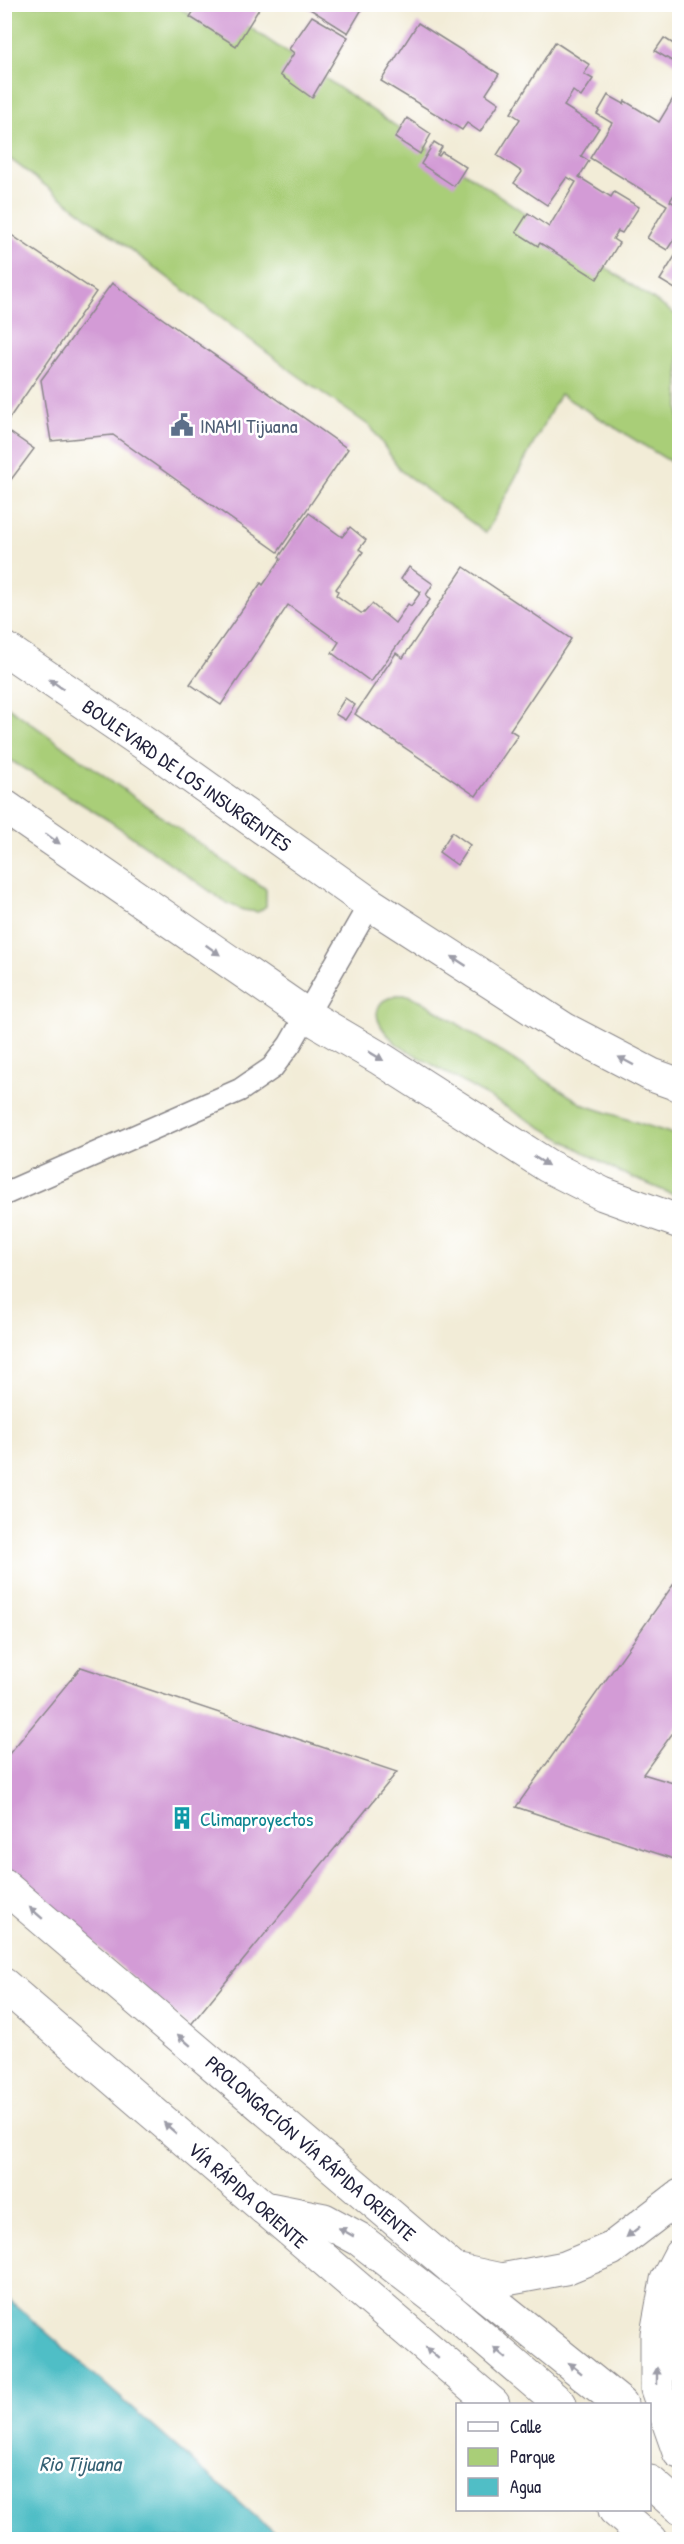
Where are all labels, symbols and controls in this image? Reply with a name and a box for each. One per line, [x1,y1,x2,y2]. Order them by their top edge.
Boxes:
public building icon: INAMI Tijuana [169,412,195,438]
place label: INAMI Tijuana [200,412,298,439]
one-way arrow [49,678,65,690]
street label: BOULEVARD DE LOS INSURGENTES [77,693,297,857]
one-way arrow [44,833,60,845]
one-way arrow [205,944,221,955]
one-way arrow [451,956,467,967]
one-way arrow [368,1051,384,1062]
one-way arrow [617,1057,635,1067]
one-way arrow [532,1156,549,1167]
building icon: Climaproyectos [169,1805,195,1831]
place label: Climaproyectos [200,1805,314,1832]
one-way arrow [28,1907,44,1920]
one-way arrow [177,2034,192,2047]
street label: PROLONGACIÓN VÍA RÁPIDA ORIENTE [201,2050,421,2246]
one-way arrow [163,2122,178,2135]
street label: VÍA RÁPIDA ORIENTE [184,2137,312,2253]
one-way arrow [626,2226,641,2238]
one-way arrow [338,2227,355,2237]
one-way arrow [492,2346,508,2359]
one-way arrow [425,2347,440,2360]
one-way arrow [567,2361,583,2374]
one-way arrow [652,2367,662,2386]
legend [456,2403,651,2511]
text: Calle [510,2414,542,2439]
text: Parque [510,2444,555,2469]
water label: Rio Tijuana [39,2449,123,2478]
text: Agua [510,2474,541,2499]

